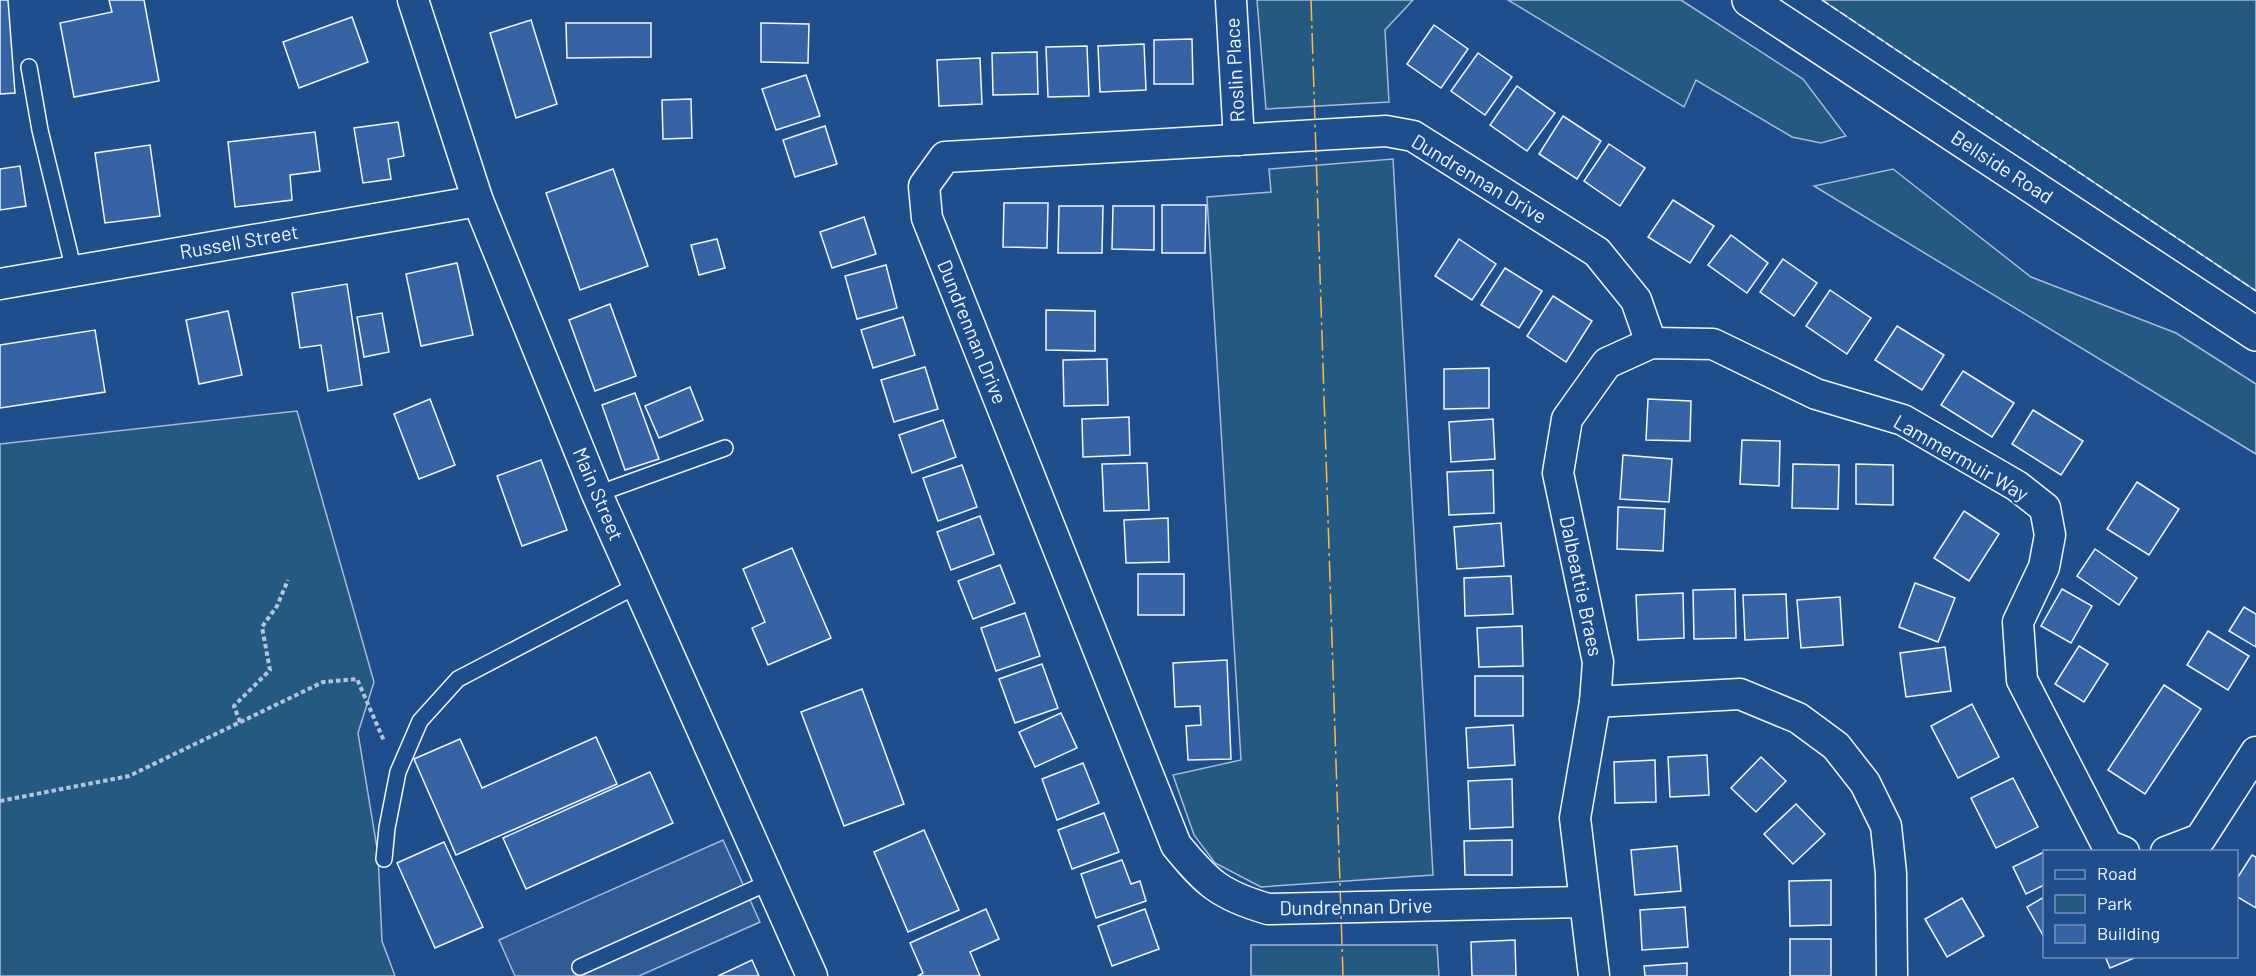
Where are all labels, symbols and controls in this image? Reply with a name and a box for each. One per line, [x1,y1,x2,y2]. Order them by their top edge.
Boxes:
street label: Roslin Place [1219,17,1249,123]
street label: Bellside Road [1947,124,2058,208]
street label: Dundrennan Drive [1408,128,1551,228]
street label: Russell Street [177,219,300,263]
street label: Dundrennan Drive [933,256,1013,407]
street label: Lammermuir Way [1890,409,2033,506]
street label: Main Street [569,443,629,544]
street label: Dalbeattie Braes [1555,513,1609,658]
legend [2043,850,2238,958]
text: Road [2097,862,2137,884]
text: Park [2097,892,2132,914]
street label: Dundrennan Drive [1279,893,1433,919]
text: Building [2097,922,2160,944]

